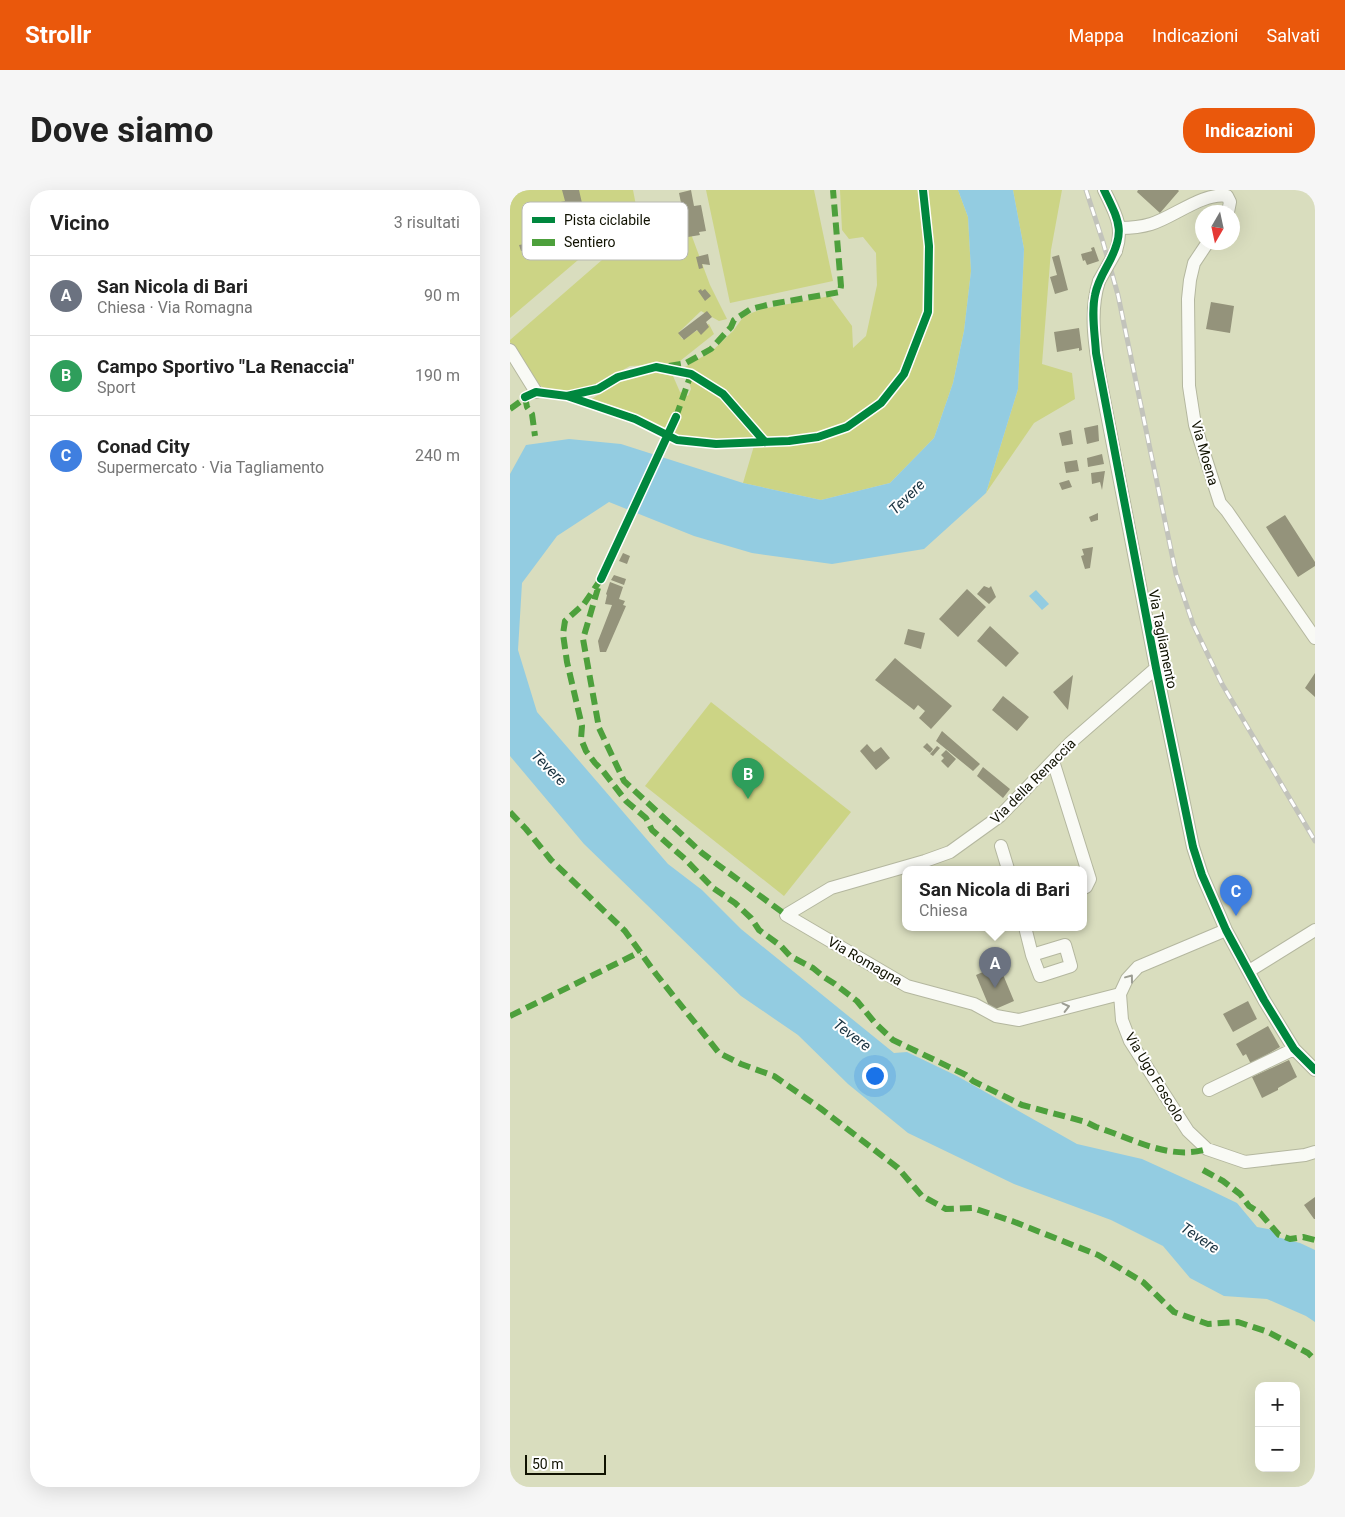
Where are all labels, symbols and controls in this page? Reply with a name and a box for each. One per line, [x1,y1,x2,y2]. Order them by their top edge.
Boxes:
text: Strollr [25,21,91,49]
text: Mappa [1069,25,1124,46]
text: Indicazioni [1152,25,1239,46]
text: Salvati [1267,25,1320,46]
button: Indicazioni [1183,108,1315,153]
text: Dove siamo [30,110,213,151]
legend [522,202,688,260]
north arrow [1195,205,1240,250]
text: Vicino [50,211,109,235]
text: Pista ciclabile [564,212,650,228]
text: 3 risultati [394,213,460,232]
text: Sentiero [564,234,615,250]
text: San Nicola di Bari [97,275,248,298]
text: A [61,286,71,305]
text: 90 m [424,286,460,305]
text: Chiesa · Via Romagna [97,298,253,317]
text: Campo Sportivo "La Renaccia" [97,355,354,378]
text: B [61,366,71,385]
text: 190 m [415,366,460,385]
text: Sport [97,378,136,397]
street label: Via Moena [1188,419,1222,487]
text: Conad City [97,435,190,458]
text: C [61,446,71,465]
text: 240 m [415,446,460,465]
text: Supermercato · Via Tagliamento [97,458,324,477]
water label: Tevere [885,475,929,518]
street label: Via Tagliamento [1146,588,1180,690]
street label: Via della Renaccia [987,735,1079,827]
water label: Tevere [528,747,571,790]
pin: B [732,758,764,799]
popup [902,866,1087,931]
pin: C [1220,875,1252,916]
text: San Nicola di Bari [919,878,1070,901]
text: Chiesa [919,901,968,920]
street label: Via Romagna [825,933,905,989]
pin: A [979,947,1011,988]
one-way arrow [1124,975,1132,984]
one-way arrow [1062,1003,1070,1013]
water label: Tevere [830,1015,875,1055]
street label: Via Ugo Foscolo [1122,1029,1188,1125]
your location [862,1063,888,1089]
water label: Tevere [1177,1219,1223,1258]
map controls [1255,1382,1300,1472]
button: + [1255,1382,1300,1427]
button: − [1255,1427,1300,1472]
scale bar [525,1452,606,1475]
text: 50 m [532,1456,564,1472]

